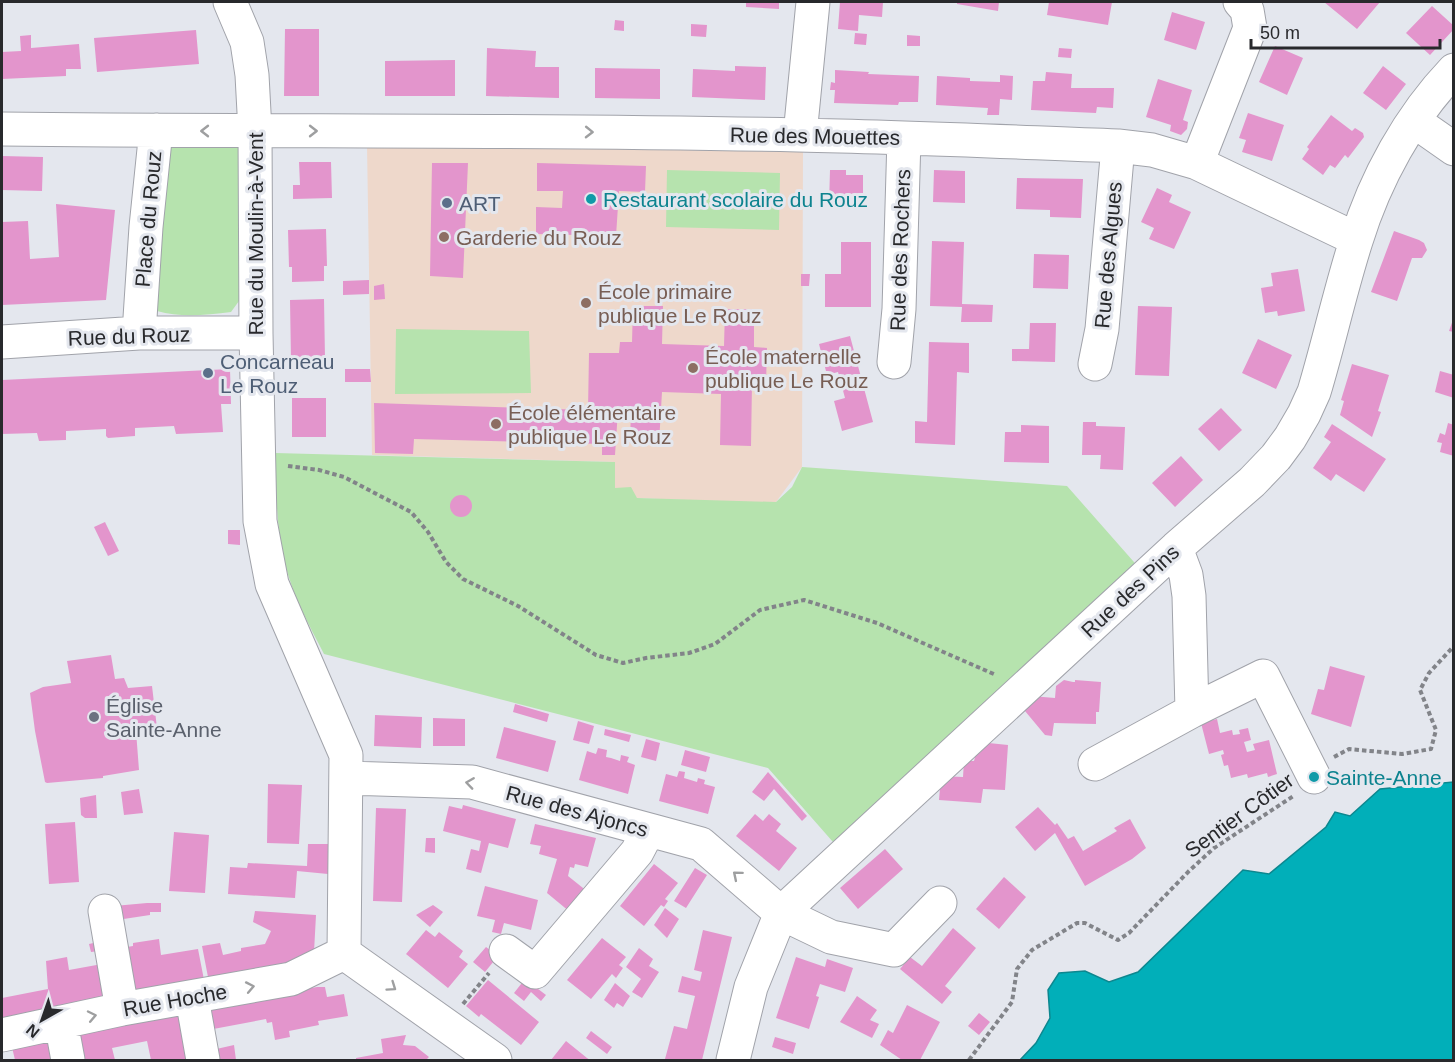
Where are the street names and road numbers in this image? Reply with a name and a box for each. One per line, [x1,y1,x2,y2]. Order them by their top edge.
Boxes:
street label: Rue des Mouettes [730,123,900,149]
street label: Rue du Moulin-à-Vent [244,132,267,336]
street label: Place du Rouz [131,150,165,288]
street label: Rue des Rochers [886,169,914,331]
street label: Rue des Algues [1090,181,1126,329]
street label: Rue du Rouz [67,322,191,350]
street label: Rue des Pins [1076,540,1184,642]
street label: Sentier Côtier [1180,768,1298,862]
street label: Rue des Ajoncs [504,781,650,841]
street label: Rue Hoche [121,980,229,1020]

